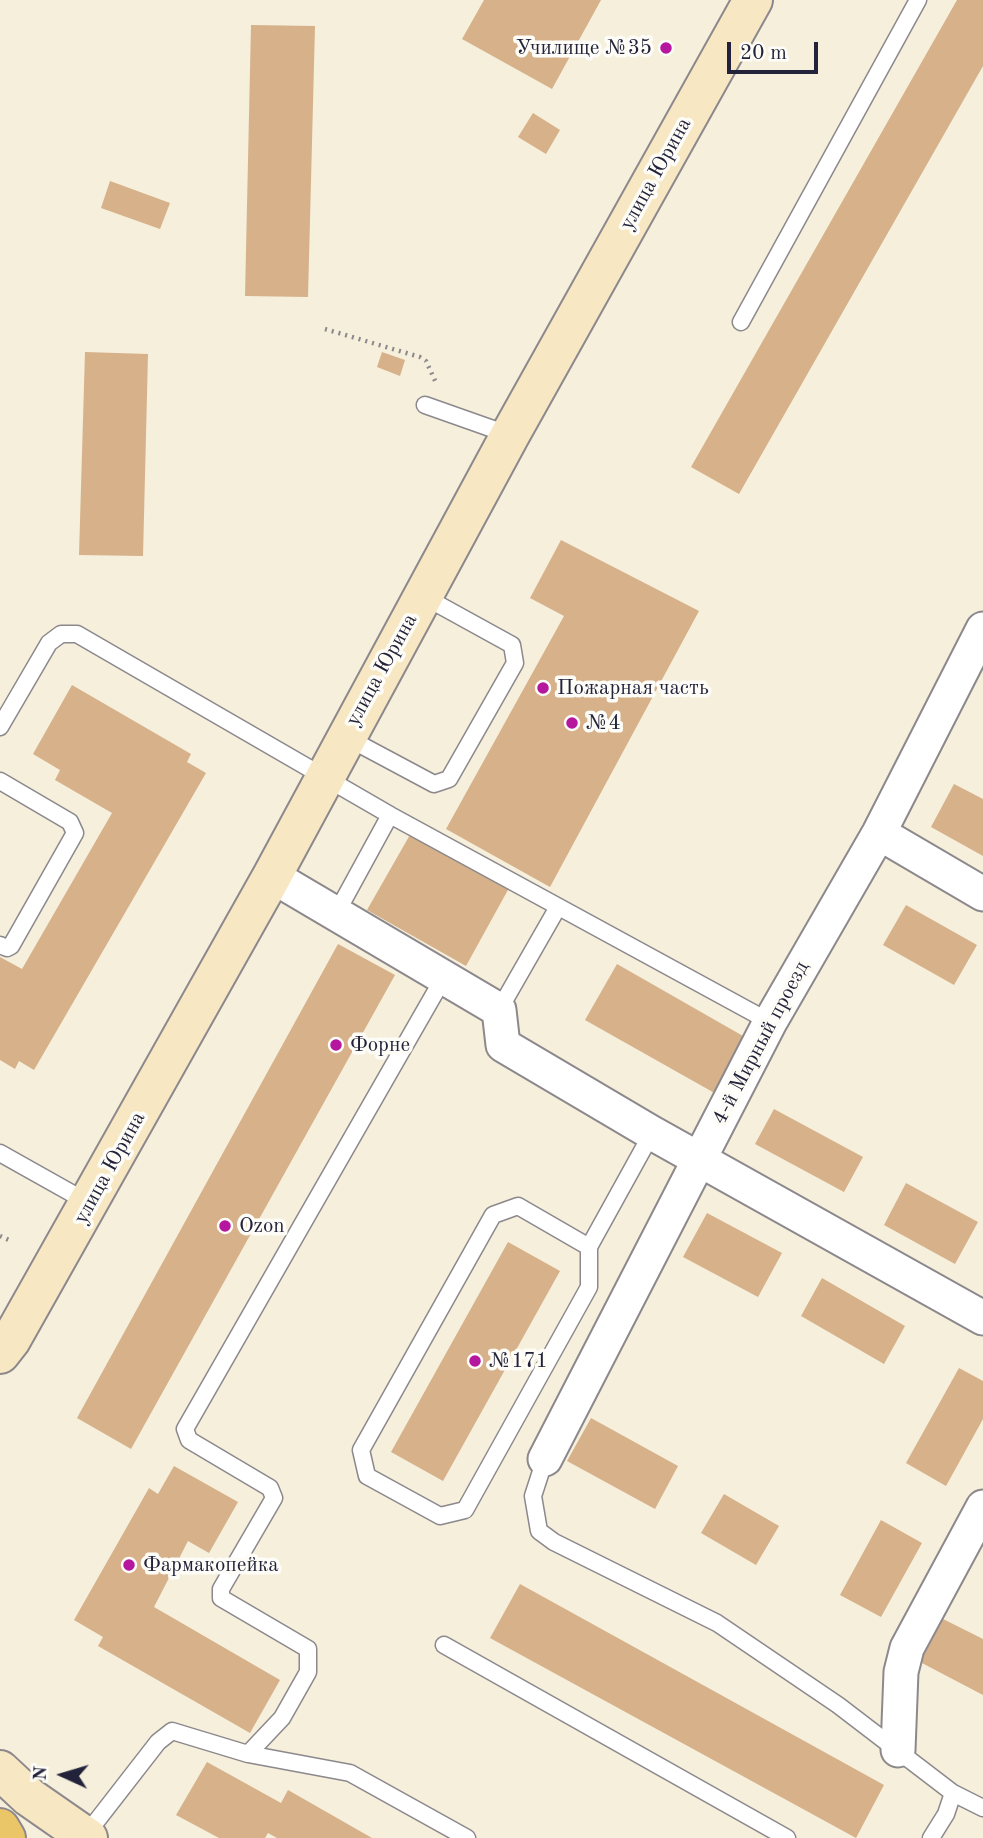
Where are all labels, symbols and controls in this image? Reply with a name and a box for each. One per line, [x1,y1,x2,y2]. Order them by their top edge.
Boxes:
scale bar [731,28,822,72]
place label: Училище №35 [516,35,652,61]
marker: Училище №35 [658,40,674,56]
text: 20 m [740,43,787,64]
street label: улица Юрина [615,113,697,235]
street label: улица Юрина [341,609,423,731]
place label: Пожарная часть [557,675,709,701]
marker: Пожарная часть [535,680,551,696]
place label: №4 [586,710,621,736]
marker: №4 [564,715,580,731]
street label: 4-й Мирный проезд [707,957,815,1129]
place label: Форне [350,1032,410,1058]
marker: Форне [328,1037,344,1053]
street label: улица Юрина [69,1107,151,1229]
place label: Ozon [239,1213,285,1239]
marker: Ozon [217,1218,233,1234]
place label: №171 [489,1348,548,1374]
marker: №171 [467,1353,483,1369]
place label: Фармакопейка [143,1552,279,1578]
marker: Фармакопейка [121,1557,137,1573]
north arrow [28,1740,98,1810]
text: N [32,1766,52,1781]

